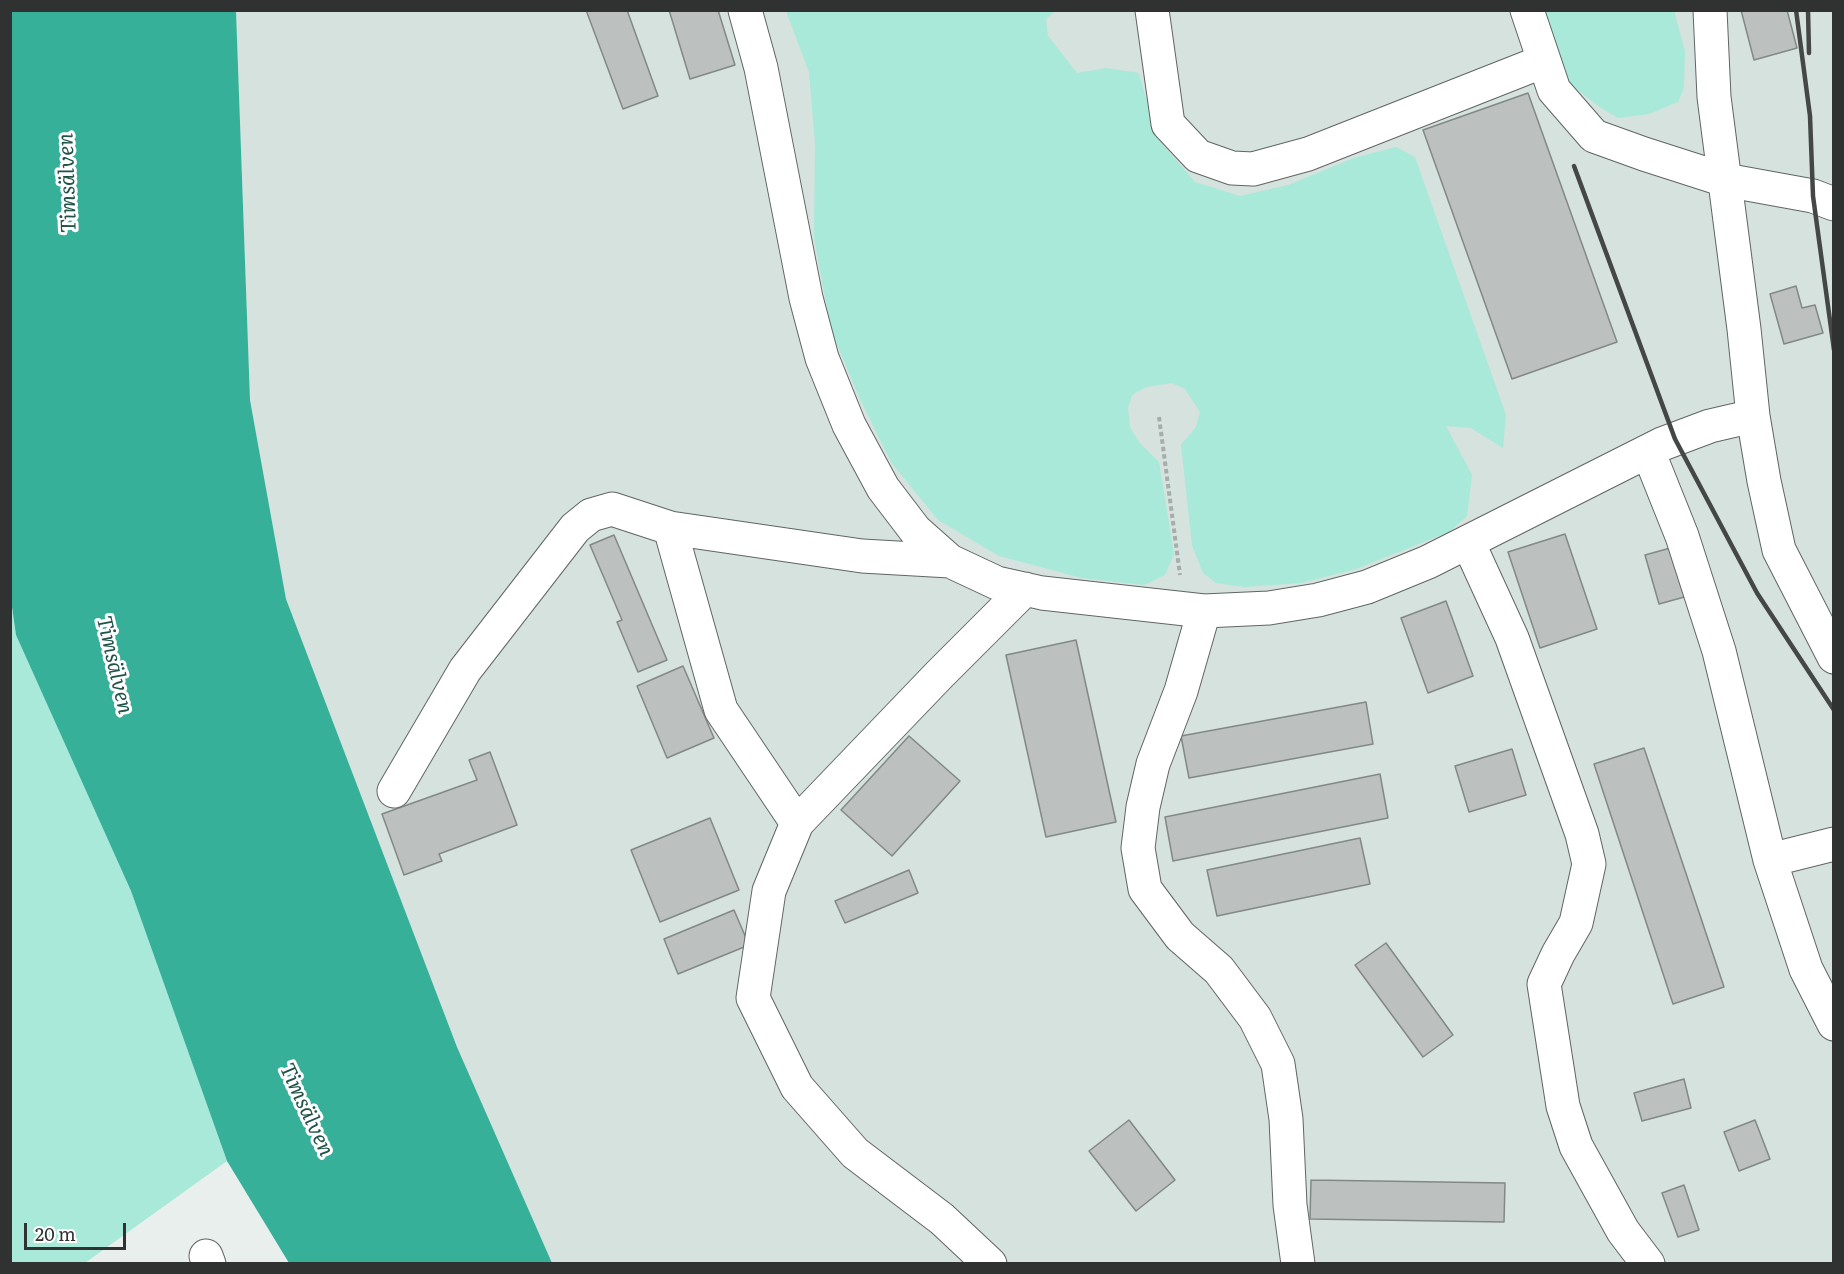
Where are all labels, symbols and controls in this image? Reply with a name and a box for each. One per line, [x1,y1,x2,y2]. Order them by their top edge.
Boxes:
water label: Timsälven [54,133,82,233]
water label: Timsälven [91,614,137,716]
water label: Timsälven [274,1060,338,1160]
scale bar [27,1211,129,1249]
text: 20 m [35,1220,76,1247]

